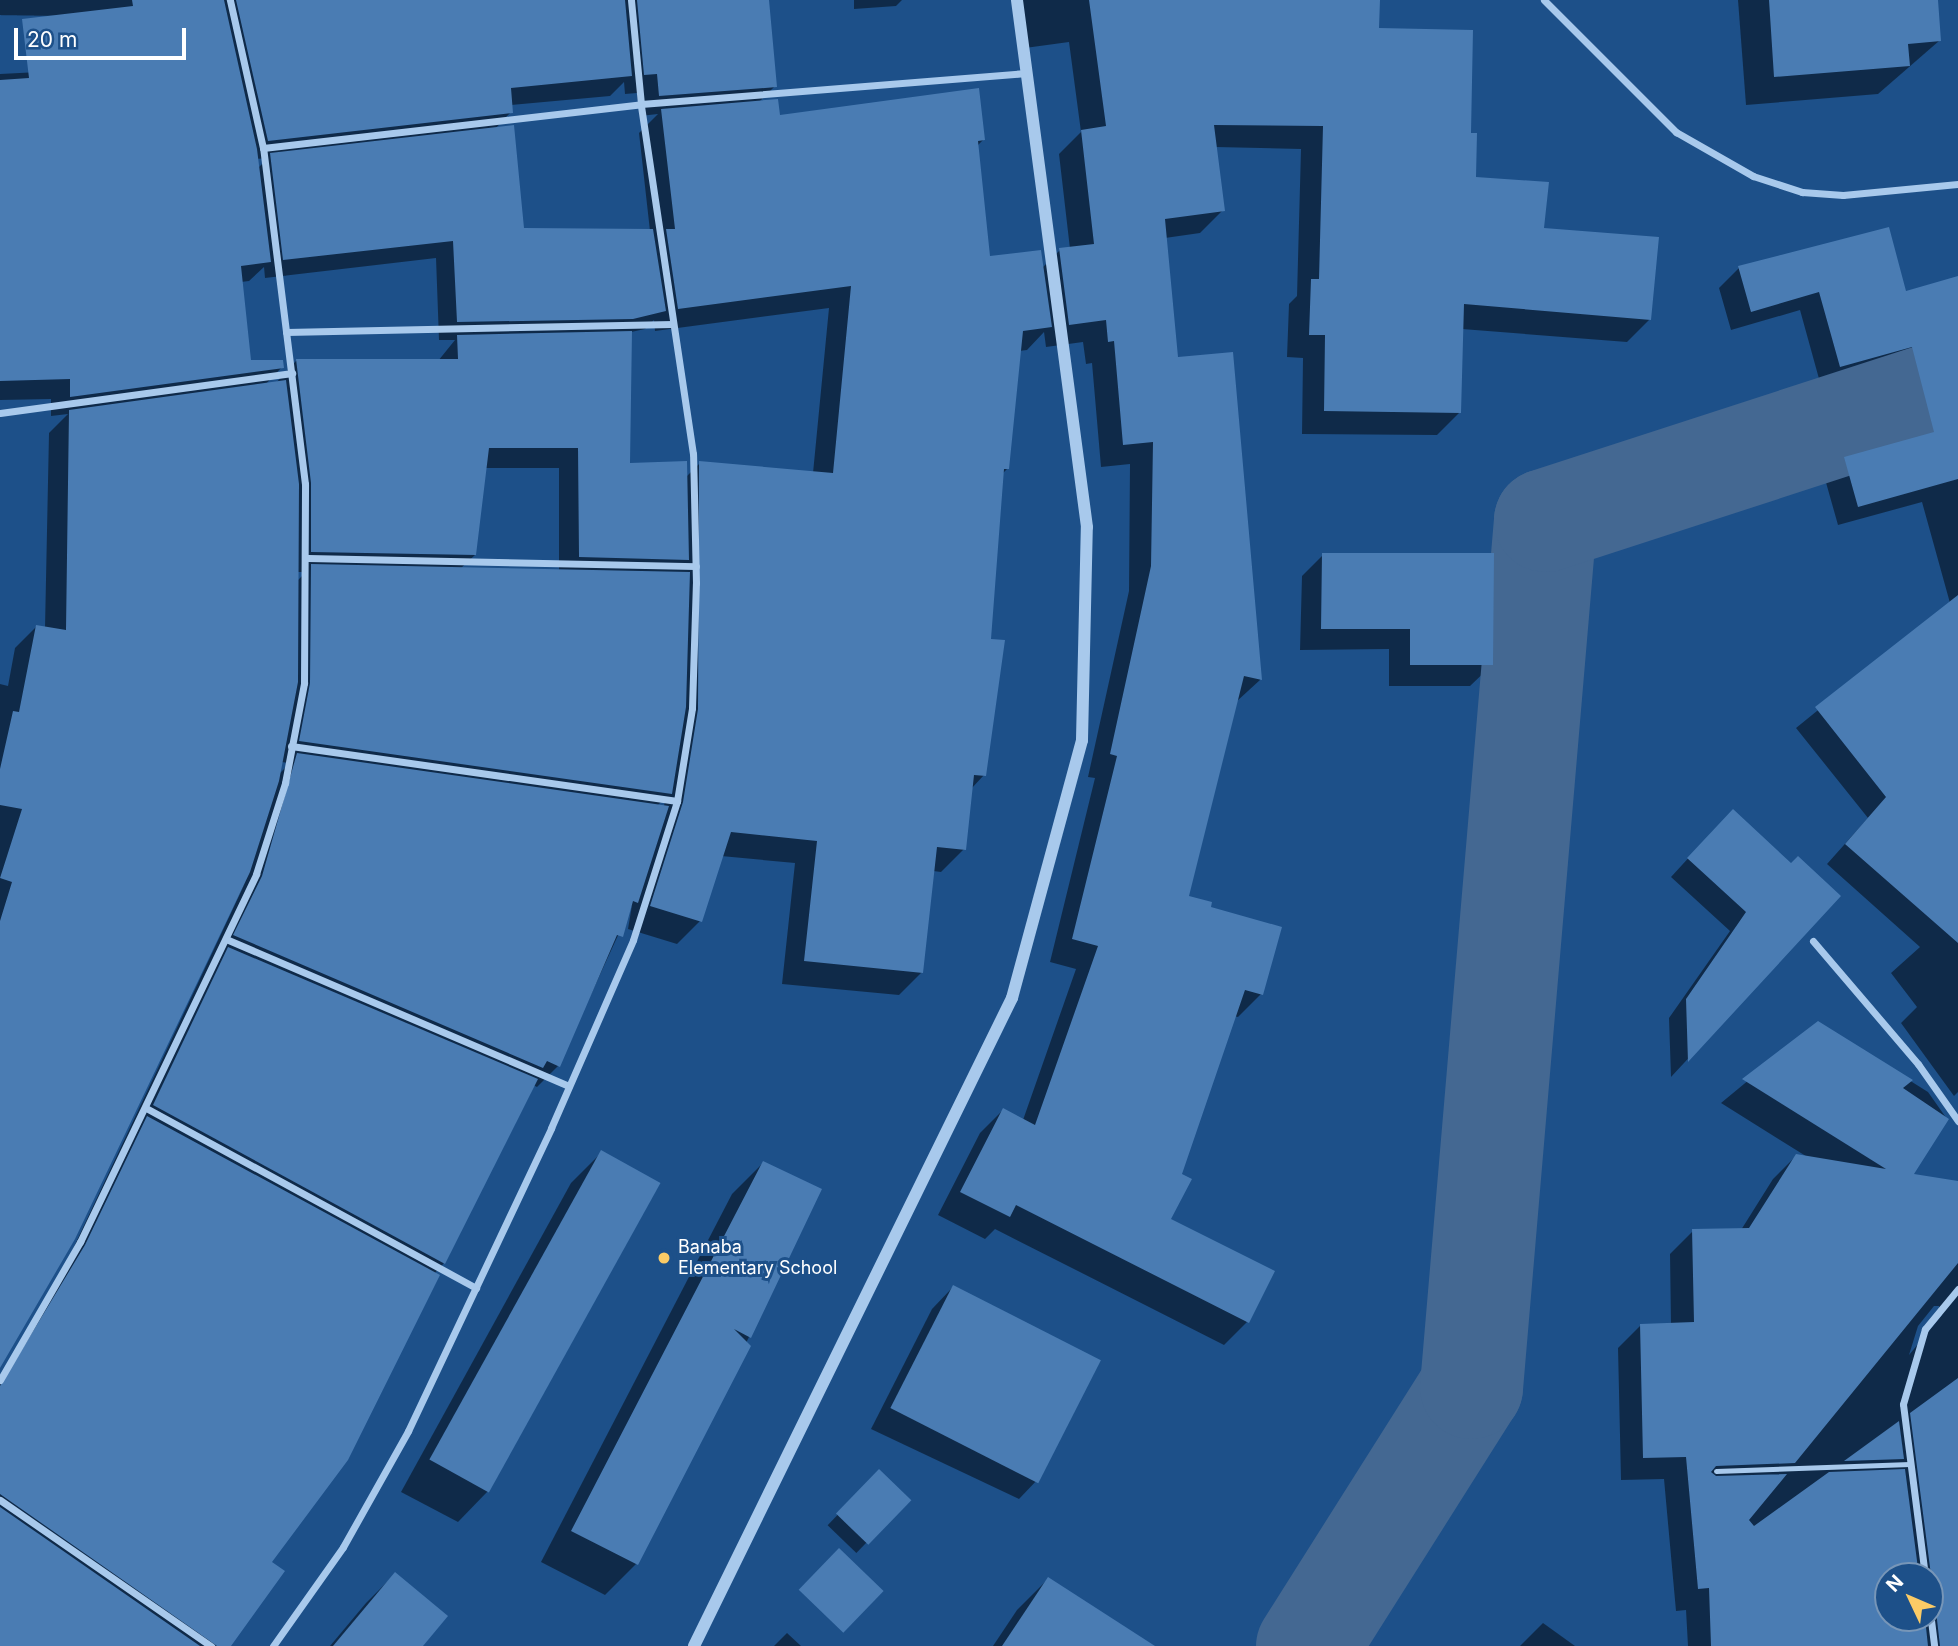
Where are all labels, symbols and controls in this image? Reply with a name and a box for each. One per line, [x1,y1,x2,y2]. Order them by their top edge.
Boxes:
scale bar [18,14,189,58]
text: 20 m [27,27,77,52]
place label: Banaba Elementary School [678,1237,837,1280]
marker: Banaba Elementary School [656,1250,672,1266]
north arrow [1874,1562,1944,1632]
text: N [1882,1570,1908,1597]

